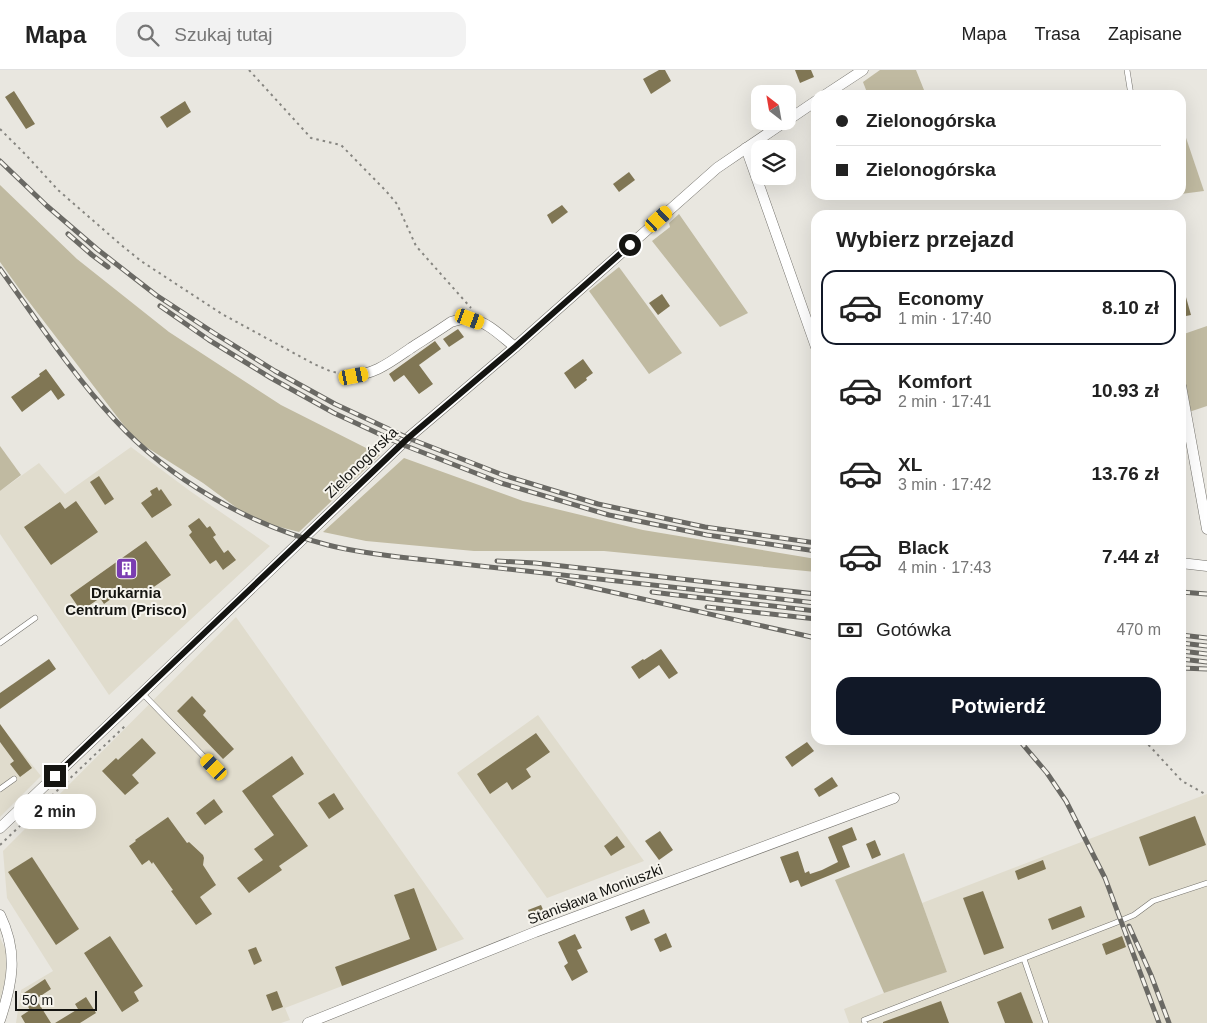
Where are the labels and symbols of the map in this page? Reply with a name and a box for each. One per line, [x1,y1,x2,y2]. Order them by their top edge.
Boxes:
north arrow [751,85,796,130]
car [642,203,675,235]
route start [619,234,641,256]
car [453,307,486,331]
car [337,366,370,386]
street label: Zielonogórska [321,423,401,501]
building icon: Drukarnia Centrum (Prisco) [114,557,138,581]
place label: Drukarnia Centrum (Prisco) [65,584,187,618]
car [198,751,229,783]
route end [44,765,66,787]
callout: 2 min [14,794,96,828]
street label: Stanisława Moniuszki [525,860,665,928]
scale bar [15,988,98,1011]

